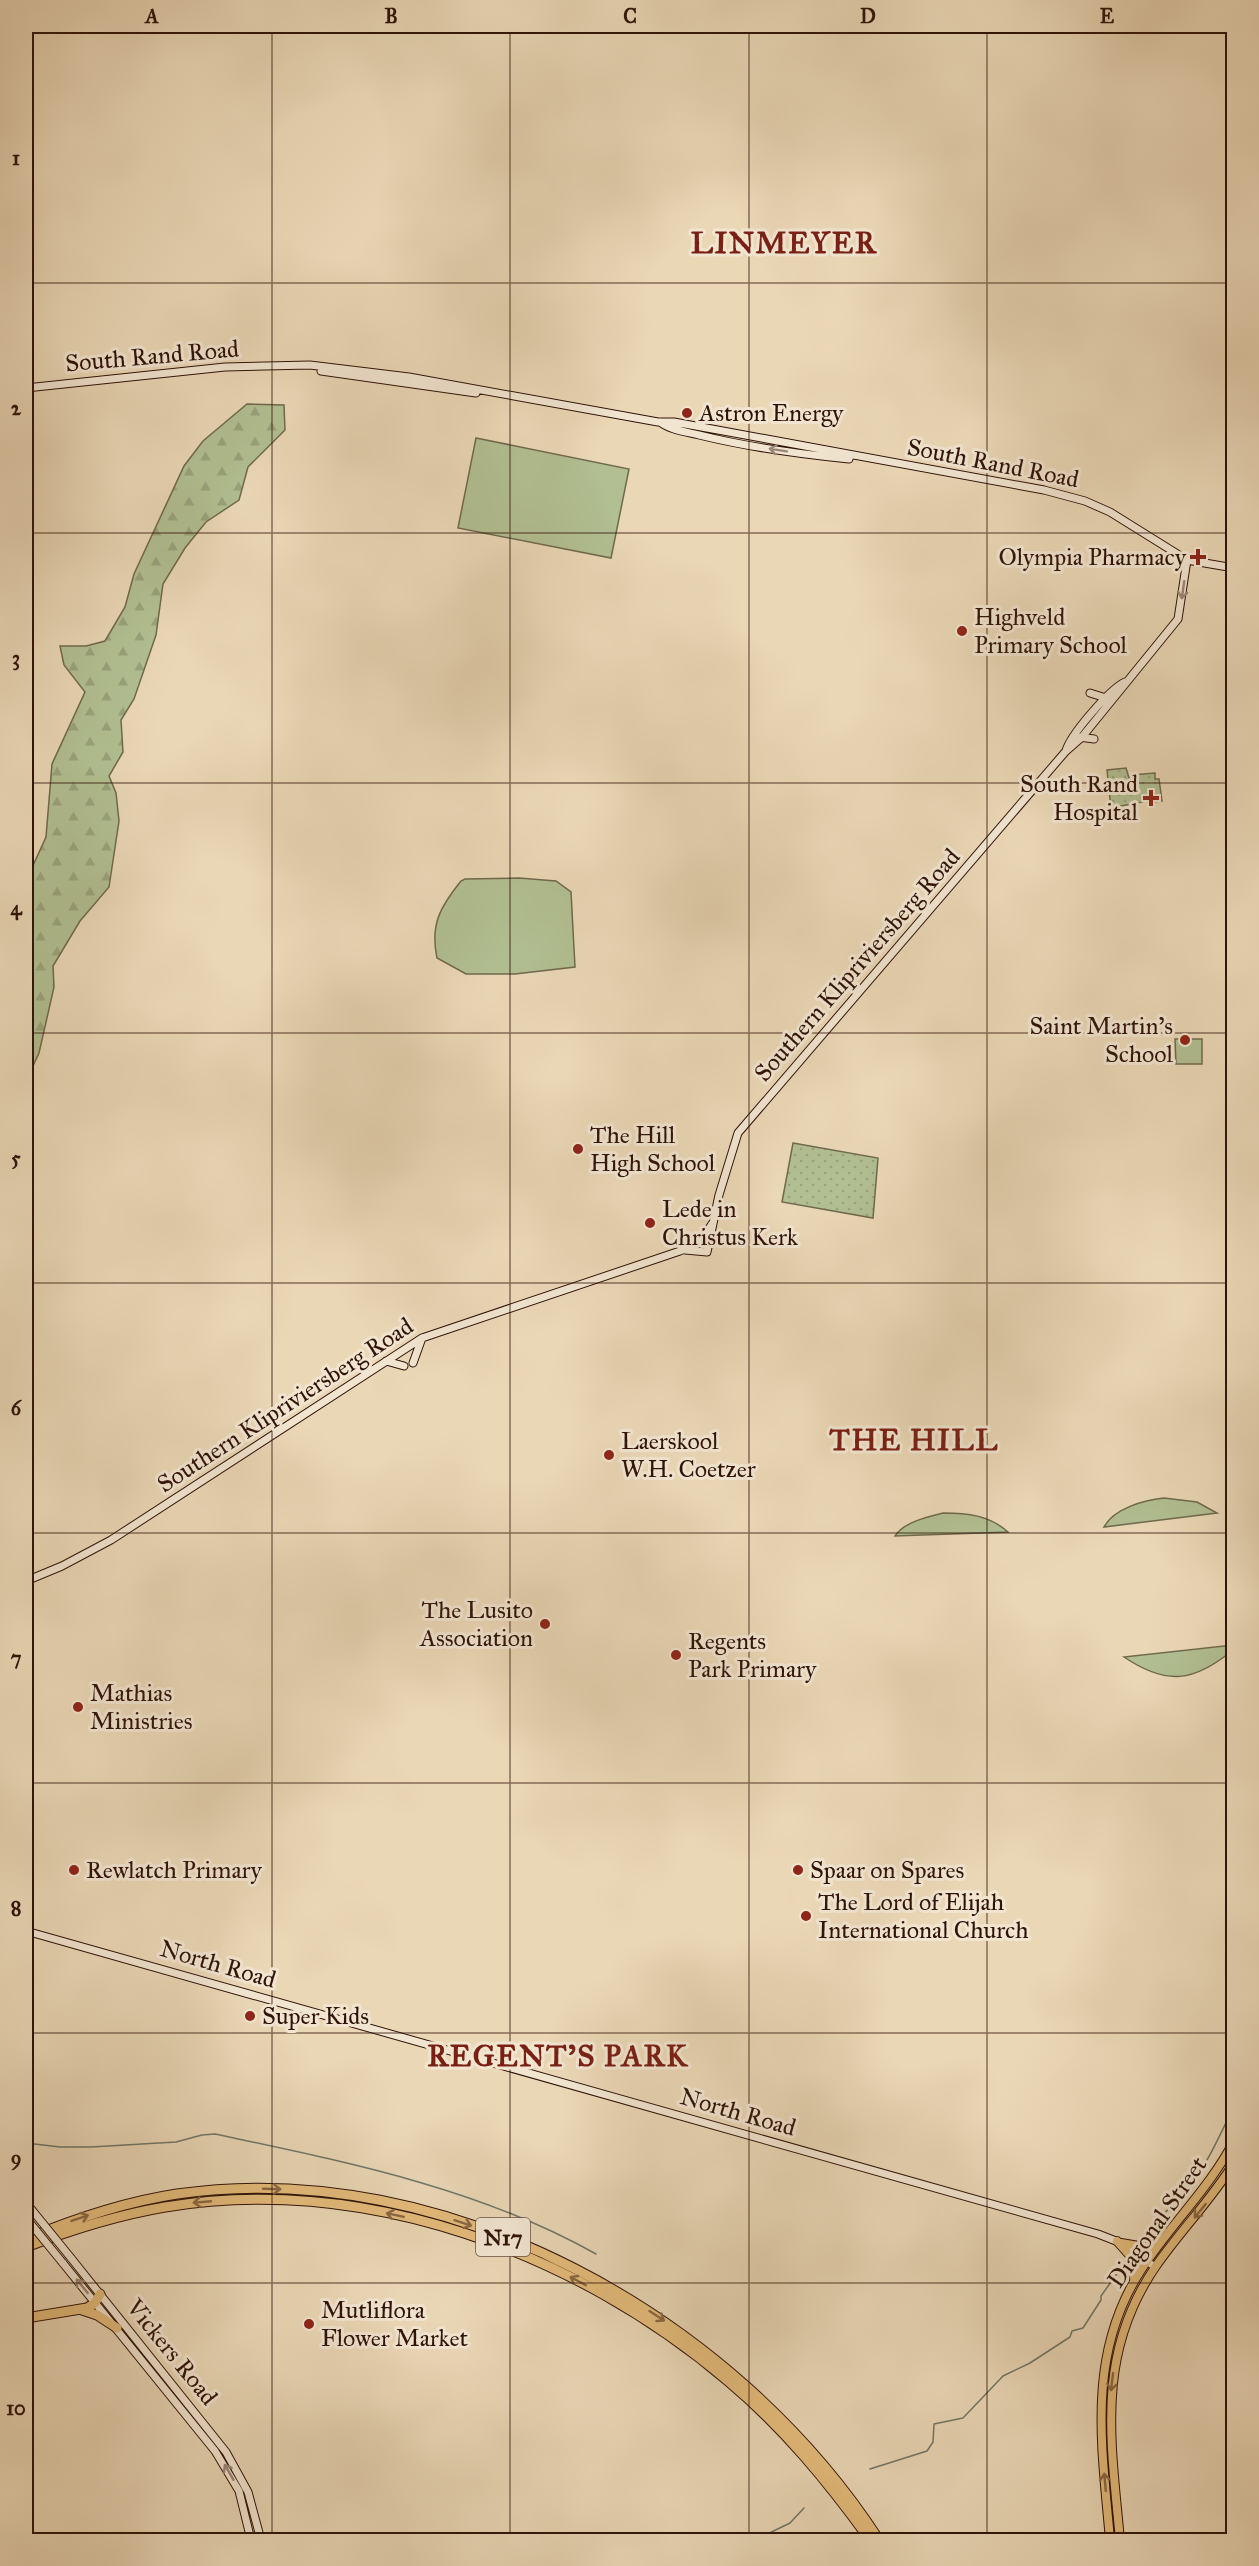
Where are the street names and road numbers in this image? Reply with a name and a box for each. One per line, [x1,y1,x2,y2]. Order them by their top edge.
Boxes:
street label: South Rand Road [64,333,240,379]
street label: South Rand Road [905,432,1081,494]
street label: Southern Klipriviersberg Road [748,842,966,1088]
street label: Southern Klipriviersberg Road [151,1311,419,1499]
street label: North Road [157,1933,279,1995]
street label: North Road [677,2081,799,2143]
street label: Diagonal Street [1101,2150,1214,2293]
road number: N17 [476,2218,530,2256]
street label: Vickers Road [119,2292,224,2411]

